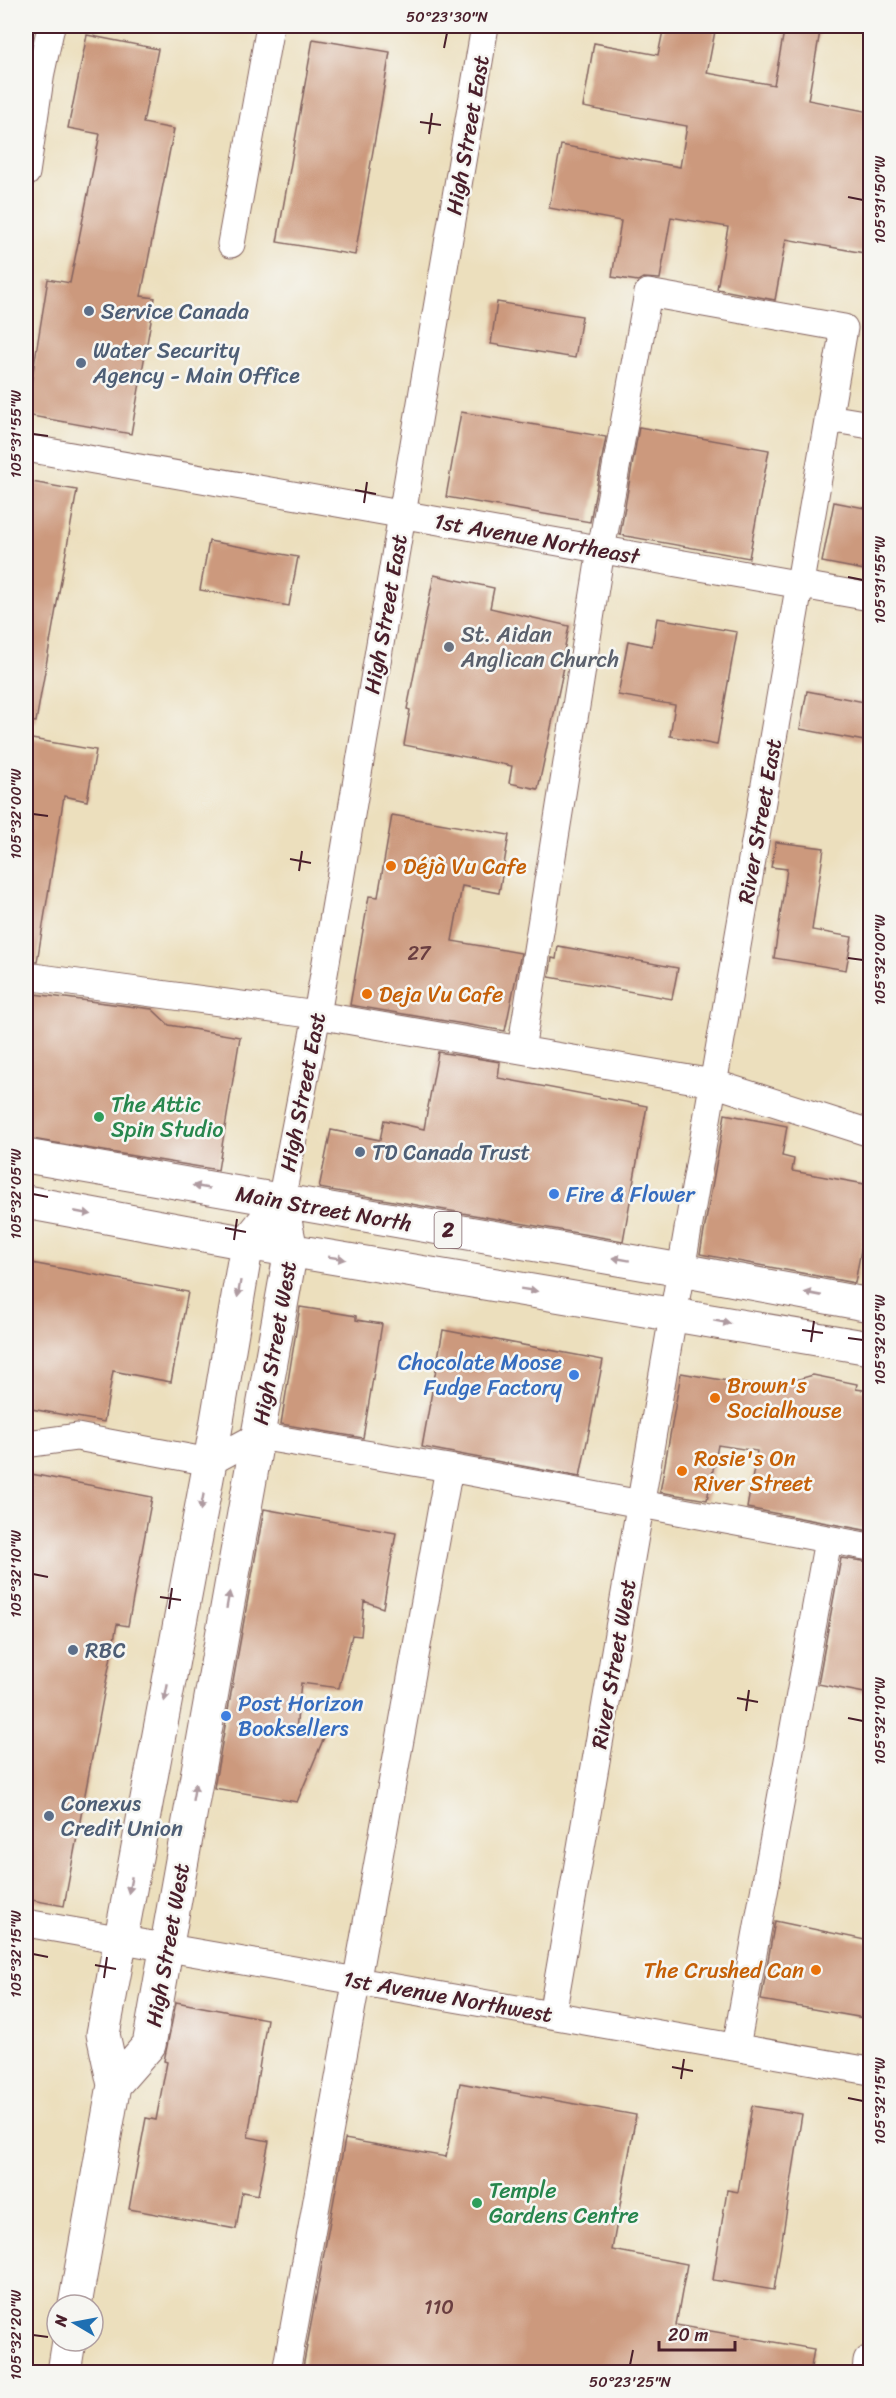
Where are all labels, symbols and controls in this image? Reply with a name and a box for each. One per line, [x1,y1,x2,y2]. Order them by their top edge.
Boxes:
text: 50°23'30"N [406,4,489,30]
street label: High Street East [434,52,501,218]
text: 105°31'50"W [867,155,893,244]
place label: Service Canada [101,292,249,331]
marker: Service Canada [82,304,96,318]
place label: Water Security Agency - Main Office [92,331,300,395]
marker: Water Security Agency - Main Office [74,356,88,370]
text: 105°31'55"W [3,390,29,478]
street label: 1st Avenue Northeast [431,501,644,576]
street label: High Street East [352,531,419,697]
text: 105°31'55"W [867,536,893,624]
place label: St. Aidan Anglican Church [460,615,619,679]
marker: St. Aidan Anglican Church [442,640,456,654]
street label: River Street East [726,735,793,906]
text: 105°32'00"W [3,768,29,859]
place label: Déjà Vu Cafe [403,847,527,886]
marker: Déjà Vu Cafe [384,859,398,873]
text: 105°32'00"W [867,914,893,1005]
house number: 27 [408,936,432,971]
place label: Deja Vu Cafe [379,975,503,1014]
marker: Deja Vu Cafe [360,987,374,1001]
street label: High Street East [268,1009,337,1175]
place label: The Attic Spin Studio [111,1085,223,1149]
marker: The Attic Spin Studio [92,1110,106,1124]
place label: TD Canada Trust [372,1133,530,1172]
marker: TD Canada Trust [353,1145,367,1159]
text: 105°32'05"W [3,1148,29,1239]
street label: Main Street North [233,1174,415,1243]
place label: Fire & Flower [566,1175,696,1214]
one-way arrow [192,1182,211,1191]
marker: Fire & Flower [547,1187,561,1201]
one-way arrow [74,1208,93,1217]
road number: 2 [434,1212,462,1248]
one-way arrow [328,1253,347,1262]
one-way arrow [612,1255,631,1264]
street label: High Street West [241,1258,308,1428]
one-way arrow [234,1279,243,1298]
one-way arrow [520,1285,539,1294]
one-way arrow [803,1289,822,1298]
text: 105°32'05"W [867,1294,893,1385]
one-way arrow [712,1318,731,1327]
place label: Chocolate Moose Fudge Factory [398,1343,563,1407]
place label: Brown's Socialhouse [727,1366,842,1430]
marker: Chocolate Moose Fudge Factory [567,1368,581,1382]
marker: Brown's Socialhouse [708,1391,722,1405]
place label: Rosie's On River Street [694,1439,813,1503]
marker: Rosie's On River Street [675,1464,689,1478]
one-way arrow [197,1492,206,1511]
text: 105°32'10"W [3,1530,29,1618]
street label: River Street West [579,1576,648,1752]
one-way arrow [224,1590,233,1609]
place label: RBC [85,1631,126,1670]
marker: RBC [66,1643,80,1657]
text: 105°32'10"W [867,1677,893,1765]
one-way arrow [161,1684,170,1703]
place label: Post Horizon Booksellers [238,1684,363,1748]
marker: Post Horizon Booksellers [219,1709,233,1723]
one-way arrow [190,1782,199,1801]
place label: Conexus Credit Union [61,1784,183,1848]
marker: Conexus Credit Union [42,1809,56,1823]
street label: High Street West [134,1860,201,2030]
one-way arrow [125,1876,134,1895]
text: 105°32'15"W [3,1910,29,1998]
place label: The Crushed Can [643,1951,804,1990]
street label: 1st Avenue Northwest [340,1959,556,2034]
marker: The Crushed Can [809,1963,823,1977]
text: 105°32'15"W [867,2057,893,2145]
place label: Temple Gardens Centre [489,2171,639,2235]
marker: Temple Gardens Centre [470,2196,484,2210]
text: 105°32'20"W [3,2290,29,2380]
house number: 110 [424,2290,454,2325]
north arrow [45,2293,105,2353]
text: N [45,2312,76,2329]
scale bar [659,2314,736,2352]
text: 20 m [668,2319,708,2351]
text: 50°23'25"N [589,2369,672,2395]

